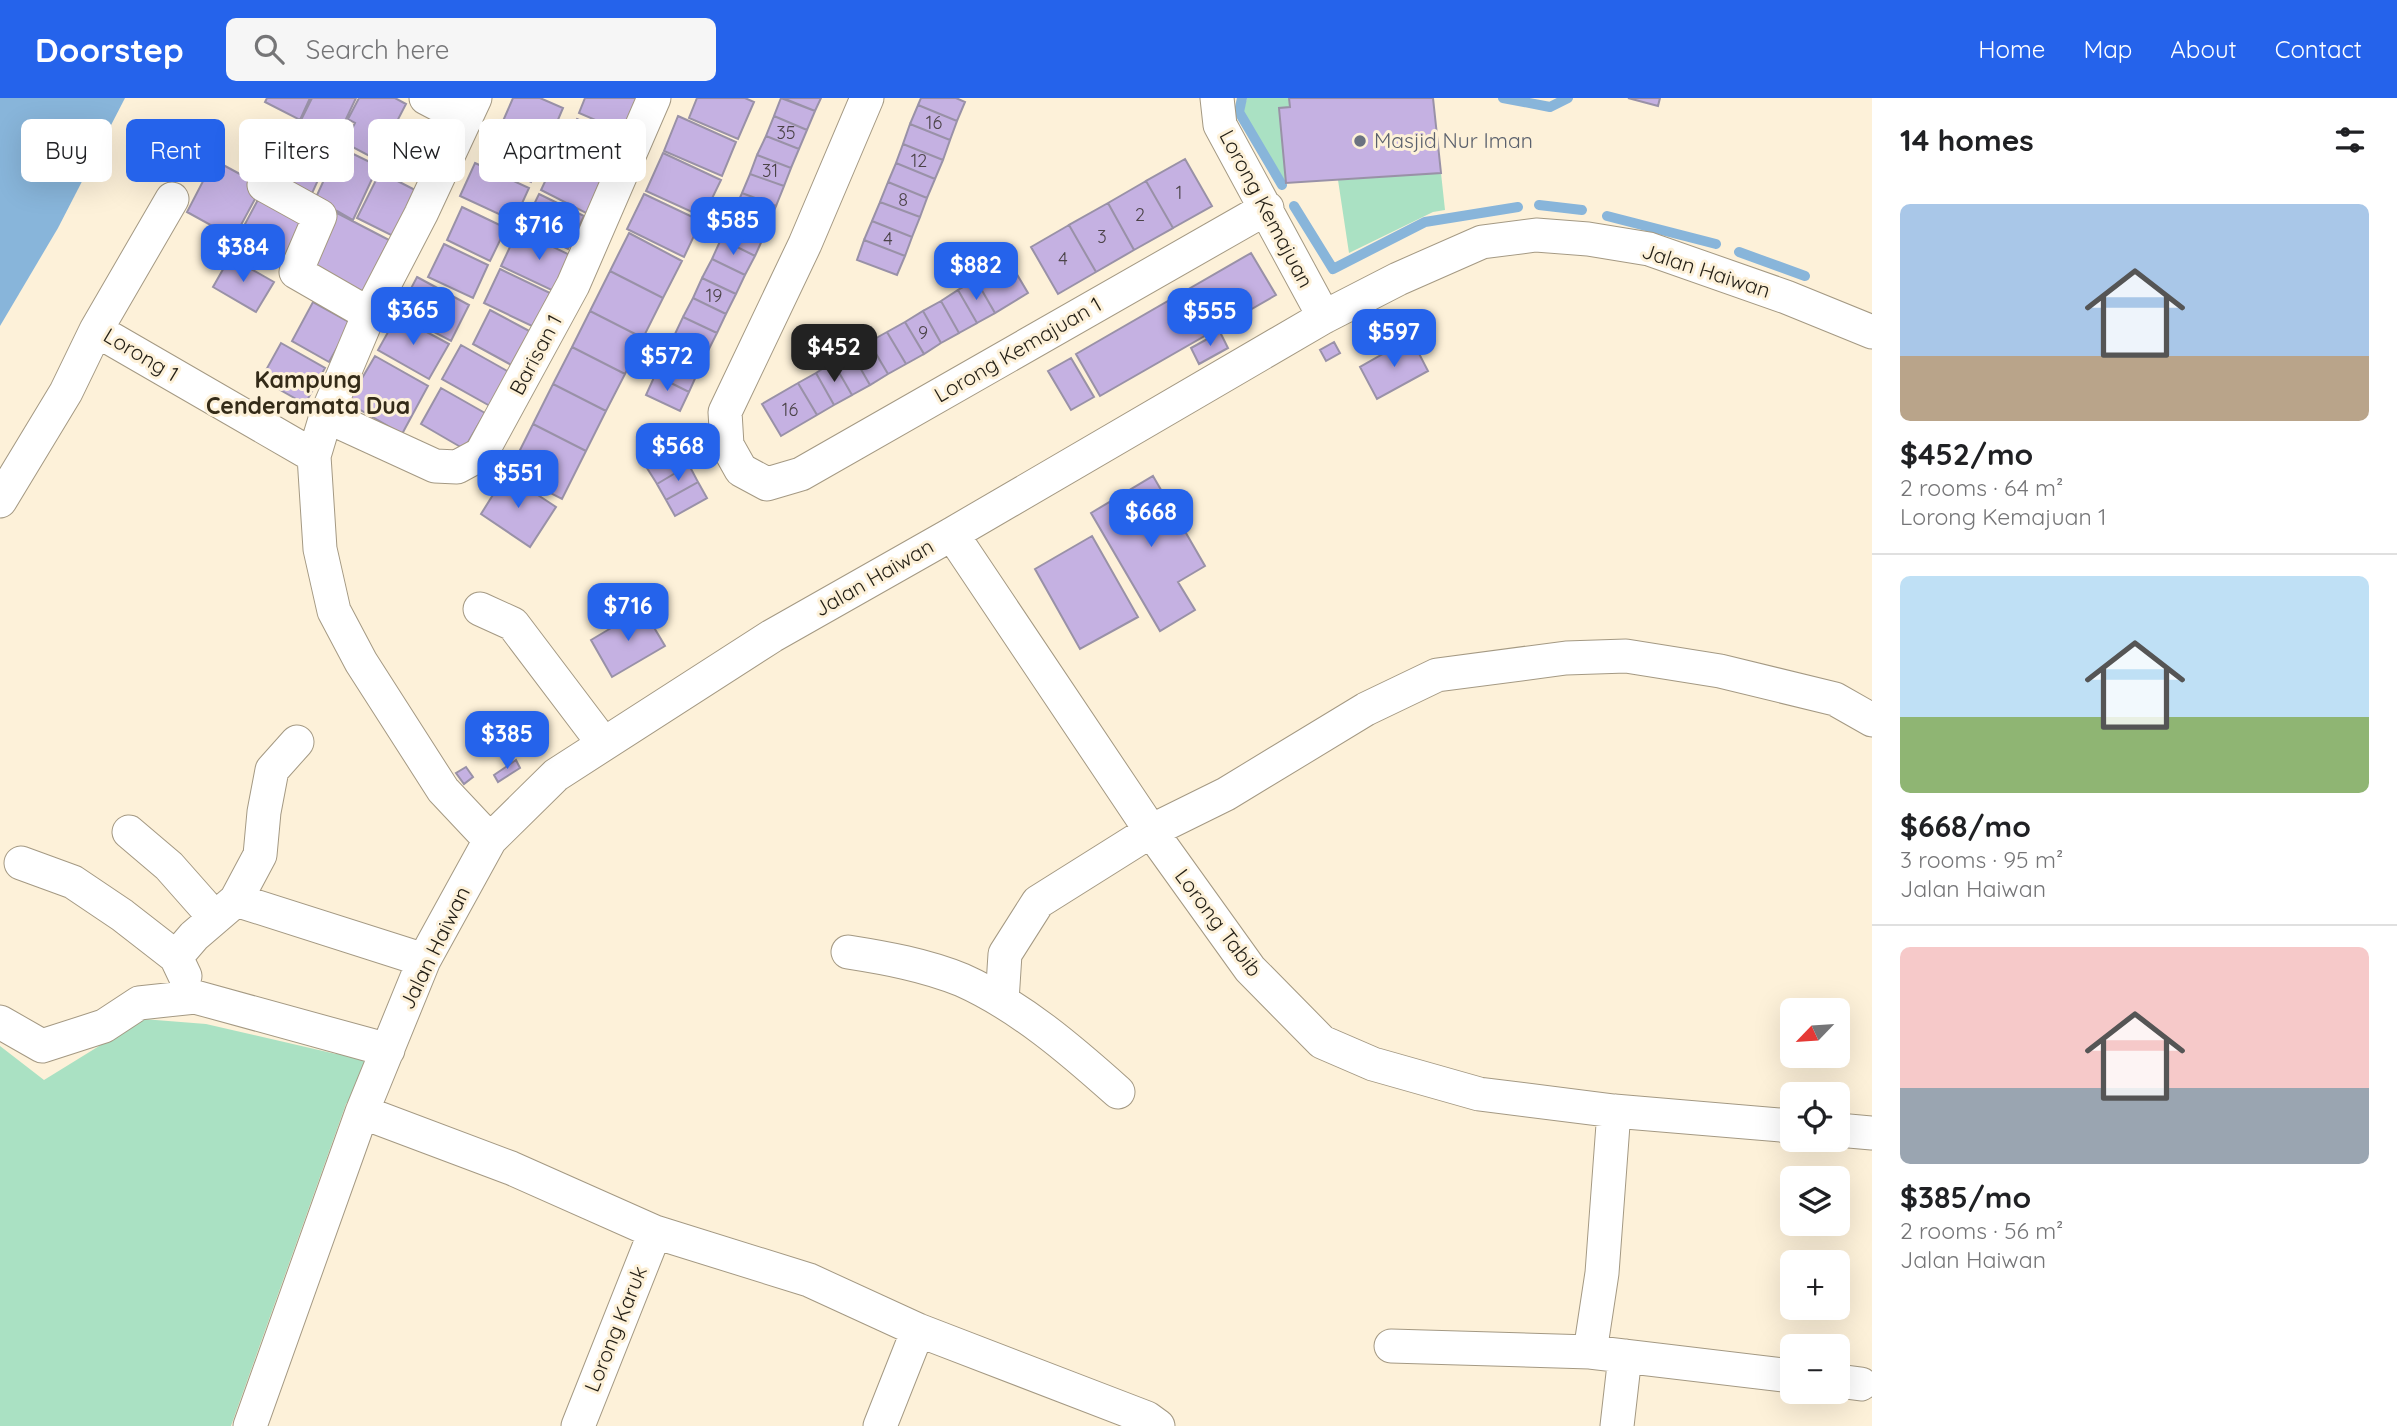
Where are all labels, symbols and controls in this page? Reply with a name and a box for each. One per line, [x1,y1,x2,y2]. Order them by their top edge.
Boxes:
search box [226,18,716,81]
text: Doorstep [35,29,184,70]
icon: search [250,30,288,68]
text: Search here [306,33,449,66]
text: Home [1978,34,2045,64]
text: Map [2083,34,2132,64]
text: About [2170,34,2237,64]
text: Contact [2275,34,2362,64]
house number: 16 [926,111,942,134]
chip: Buy [21,119,112,182]
chip: Rent [126,119,225,182]
chip: Filters [239,119,354,182]
chip: New [368,119,465,182]
chip: Apartment [479,119,646,182]
house number: 35 [776,121,796,144]
text: 14 homes [1900,121,2034,159]
icon: filters [2331,121,2369,159]
street label: Lorong Kemajuan [1214,125,1319,292]
place label: Masjid Nur Iman [1374,127,1533,153]
marker: Masjid Nur Iman [1352,133,1368,149]
house number: 12 [911,149,927,172]
house number: 31 [762,159,778,182]
house number: 1 [1176,181,1182,204]
house number: 8 [898,188,908,211]
pin: $585 [692,198,774,257]
pin: $716 [498,202,580,262]
house number: 2 [1135,203,1145,226]
text: $585 [707,205,759,234]
text: $716 [515,210,563,239]
pin: $384 [202,225,284,284]
house number: 3 [1097,225,1107,248]
house number: 4 [883,227,893,250]
text: $384 [217,232,269,261]
street label: Jalan Haiwan [1639,237,1774,303]
pin: $882 [935,242,1017,302]
house number: 4 [1058,247,1068,270]
text: $882 [950,250,1002,279]
icon: home [2072,250,2198,376]
house number: 19 [706,284,722,307]
pin: $365 [372,288,454,347]
pin: $555 [1169,288,1251,348]
street label: Lorong Kemajuan 1 [929,291,1106,408]
text: $365 [387,295,439,324]
text: $555 [1183,296,1237,325]
street label: Barisan 1 [503,310,567,399]
pin: $597 [1353,310,1435,369]
text: $597 [1368,317,1420,346]
house number: 9 [918,321,928,344]
street label: Lorong 1 [99,322,184,387]
pin: $452 [793,324,875,384]
text: $452 [807,332,861,361]
pin: $572 [626,334,708,393]
text: $572 [641,341,693,370]
district label: Kampung Cenderamata Dua [206,365,410,420]
house number: 16 [782,398,798,421]
pin: $568 [637,424,719,483]
text: $568 [652,431,704,460]
text: $452/mo [1900,435,2033,473]
pin: $551 [477,450,559,510]
text: $551 [493,458,543,487]
text: 2 rooms · 64 m² [1900,473,2063,502]
pin: $668 [1110,490,1192,549]
text: $668 [1125,497,1177,526]
text: Lorong Kemajuan 1 [1900,502,2107,531]
street label: Jalan Haiwan [809,533,938,622]
pin: $716 [587,584,669,643]
text: $716 [604,591,652,620]
icon: home [2072,622,2198,748]
pin: $385 [466,712,548,771]
text: $385 [481,719,533,748]
text: $668/mo [1900,807,2031,845]
text: 3 rooms · 95 m² [1900,845,2063,874]
street label: Lorong Tabib [1170,863,1268,981]
text: Jalan Haiwan [1900,874,2046,903]
street label: Jalan Haiwan [393,882,475,1013]
icon: home [2072,993,2198,1119]
north arrow [1780,998,1850,1068]
map controls [1780,998,1850,1404]
button: locate [1780,1082,1850,1152]
button: layers [1780,1166,1850,1236]
text: $385/mo [1900,1178,2031,1216]
text: 2 rooms · 56 m² [1900,1216,2063,1245]
text: Jalan Haiwan [1900,1245,2046,1274]
button: + [1780,1250,1850,1320]
street label: Lorong Karuk [578,1262,652,1395]
button: − [1780,1334,1850,1404]

